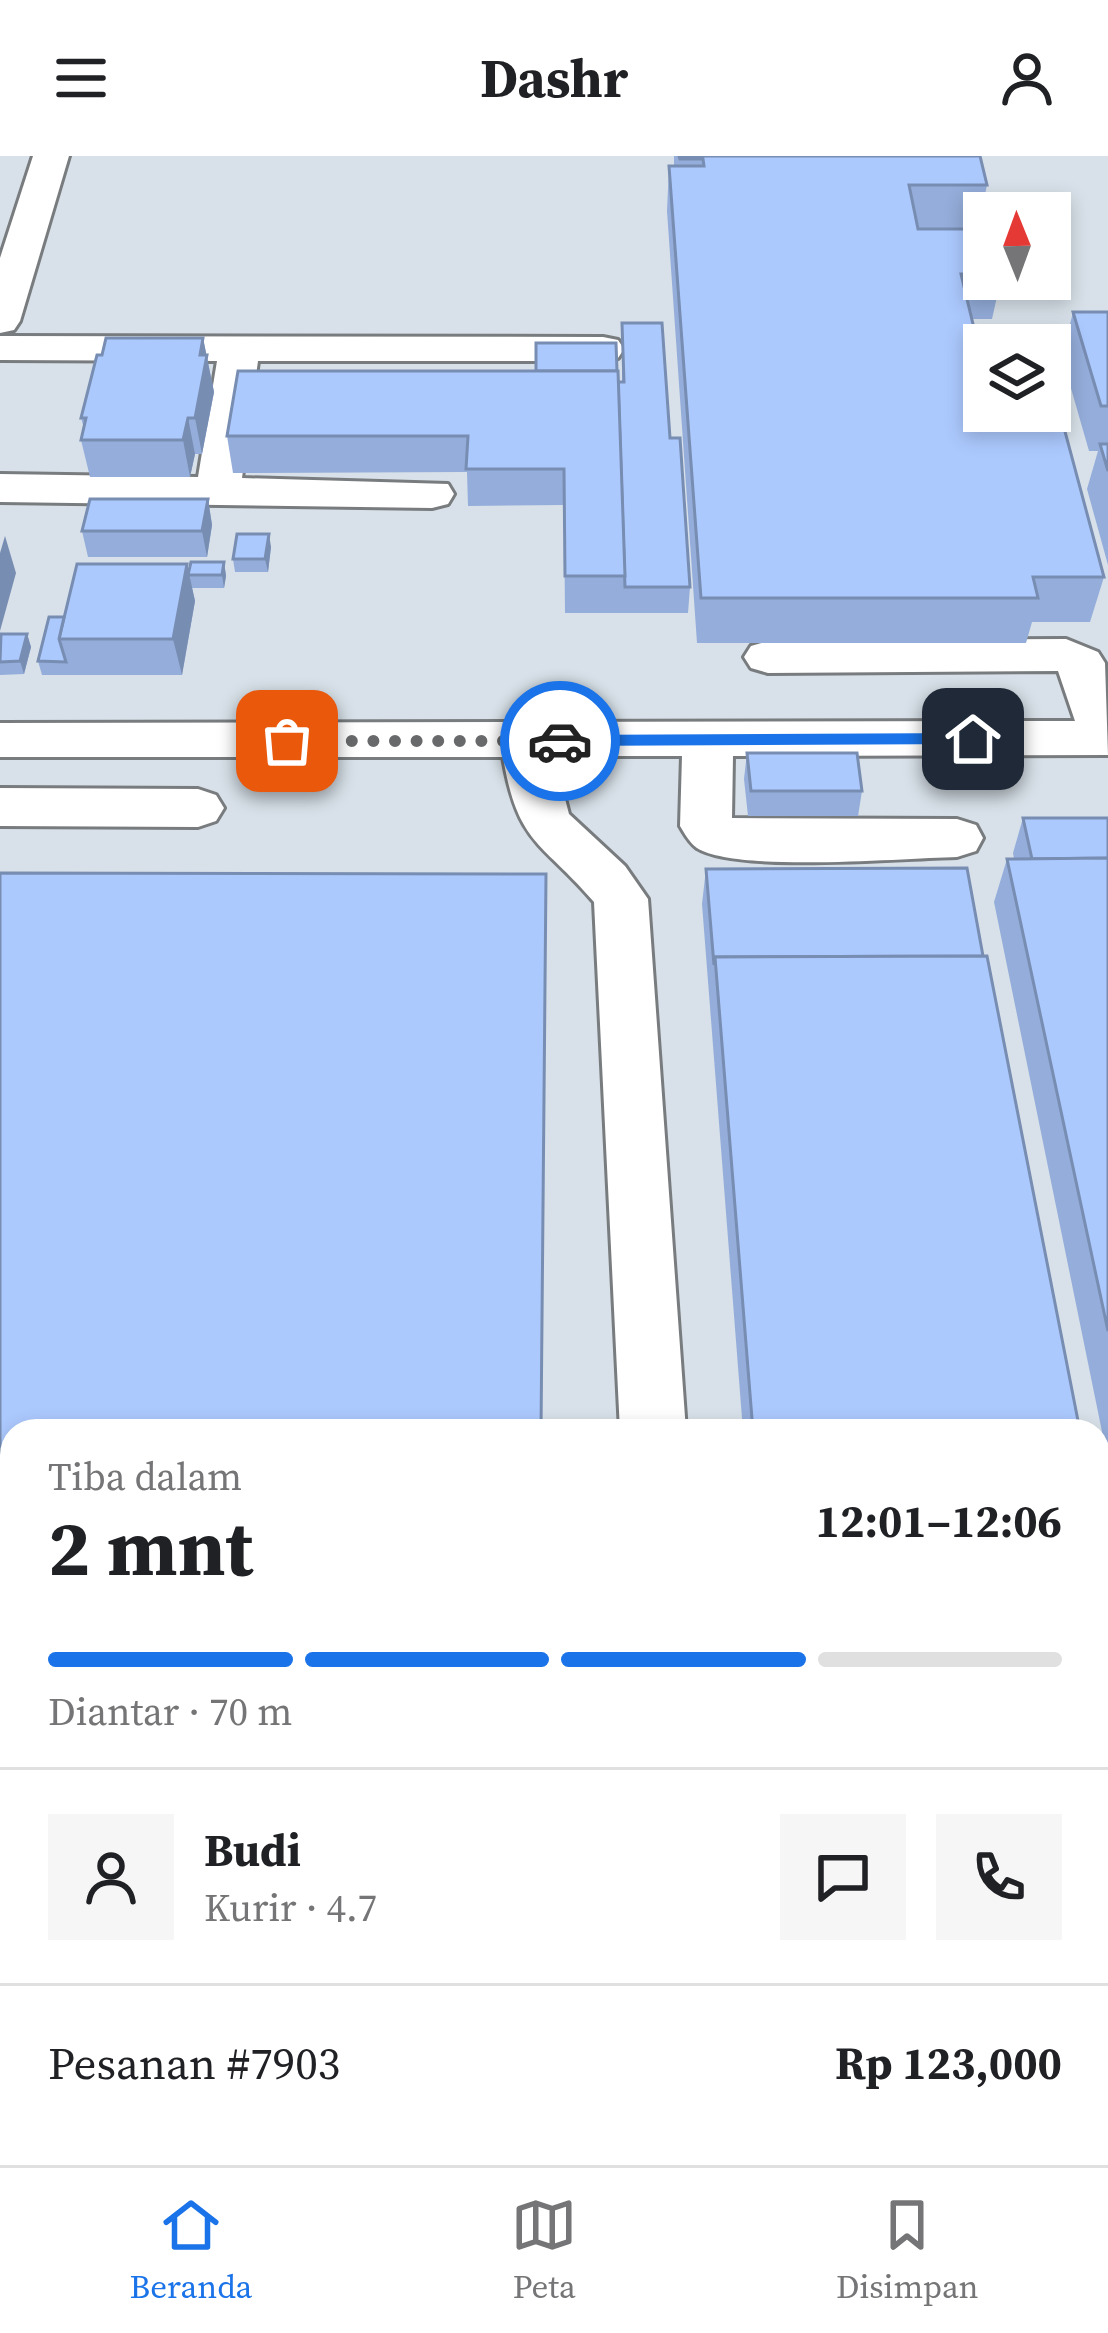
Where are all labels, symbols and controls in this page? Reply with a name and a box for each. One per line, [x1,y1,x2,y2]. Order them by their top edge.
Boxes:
text: Dashr [480,41,628,115]
icon: menu [48,45,114,111]
icon: person [994,45,1060,111]
north arrow [963,192,1071,300]
map controls [963,192,1071,432]
button: layers [963,324,1071,432]
courier [500,681,620,801]
pin [922,688,1024,790]
pin [236,690,338,792]
icon: home [940,706,1006,772]
icon: bag [254,708,320,774]
icon: car [527,708,593,774]
text: Tiba dalam [48,1450,242,1503]
text: 12:01–12:06 [816,1490,1062,1552]
text: 2 mnt [48,1494,253,1601]
text: Diantar · 70 m [48,1685,292,1738]
button: person [48,1814,174,1940]
button: chat [780,1814,906,1940]
button: phone [936,1814,1062,1940]
text: Budi [204,1819,301,1881]
text: Kurir · 4.7 [204,1881,377,1934]
text: Pesanan #7903 [48,2032,340,2094]
text: Rp 123,000 [835,2032,1062,2094]
tab: Beranda [129,2192,252,2309]
tab: Peta [511,2192,577,2309]
tab: Disimpan [836,2192,979,2309]

